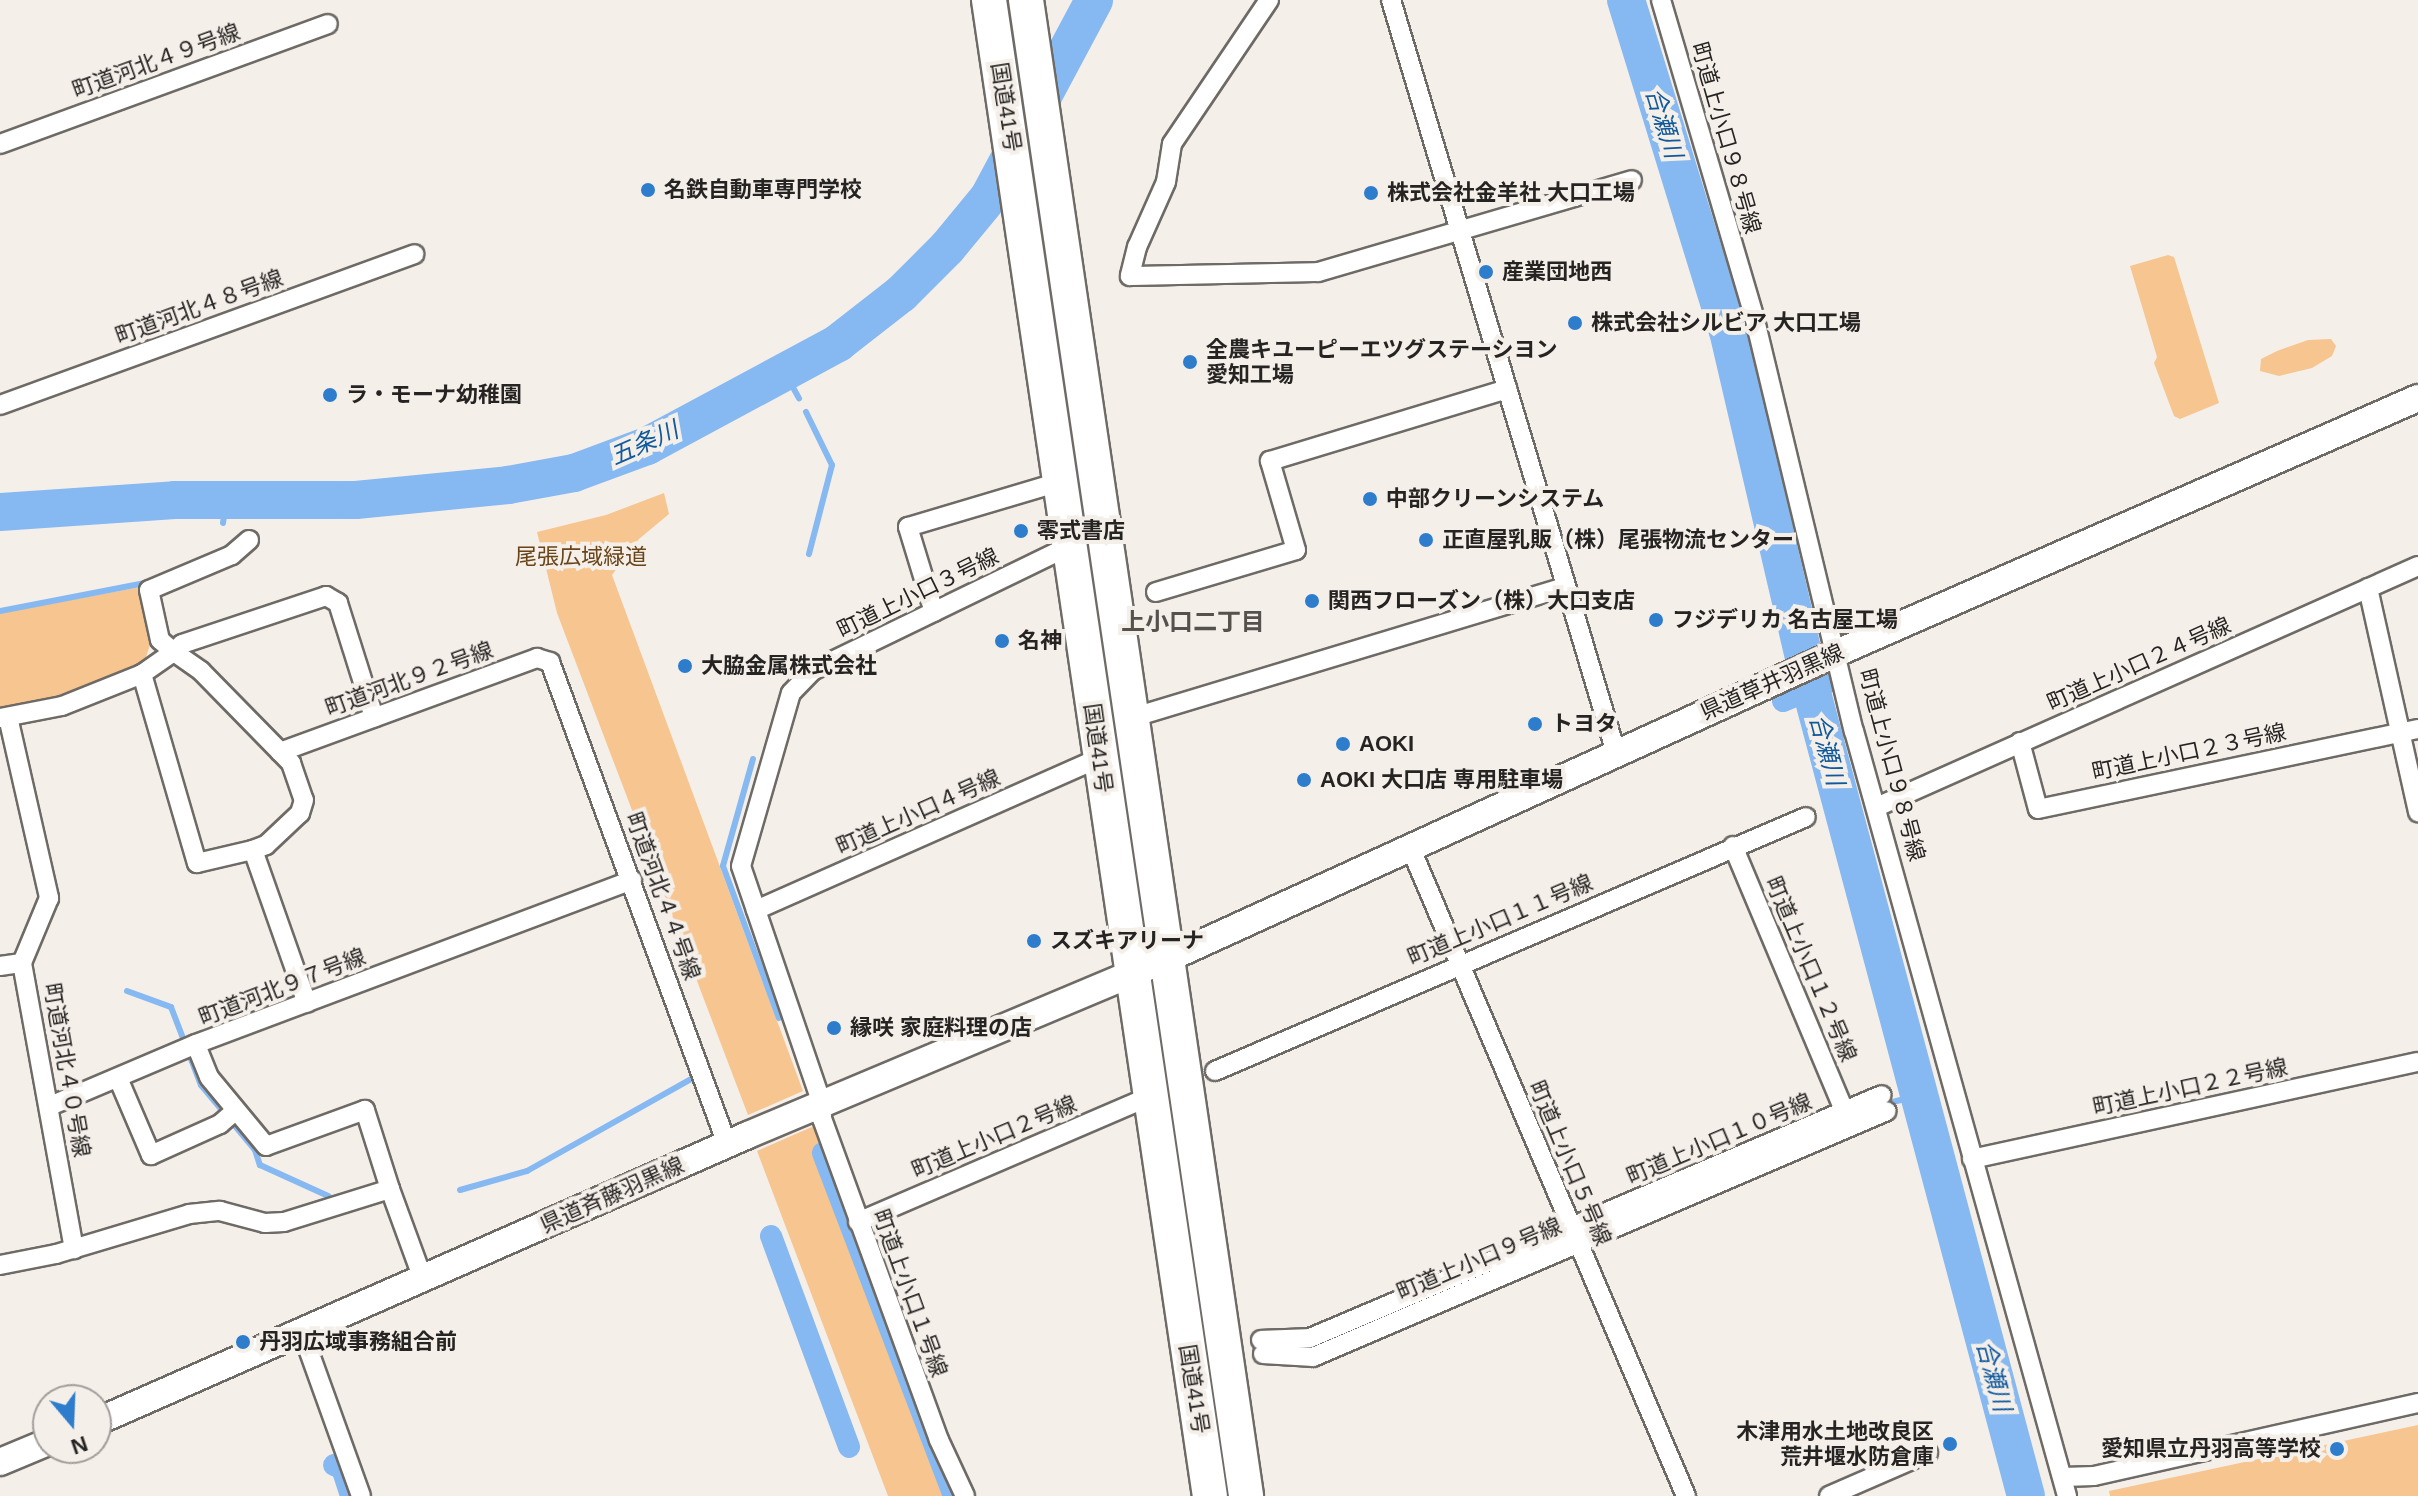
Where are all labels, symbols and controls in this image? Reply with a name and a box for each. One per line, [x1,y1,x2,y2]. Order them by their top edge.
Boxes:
street label: 町道河北４９号線 [69,18,243,104]
street label: 町道上小口９８号線 [1686,39,1766,237]
street label: 国道41号 [986,60,1026,154]
water label: 合瀬川 [1640,84,1688,162]
place label: 名鉄自動車専門学校 [664,177,862,203]
place label: 株式会社金羊社 大口工場 [1387,180,1635,206]
marker: 名鉄自動車専門学校 [639,181,657,199]
marker: 株式会社金羊社 大口工場 [1362,184,1380,202]
place label: 産業団地西 [1502,259,1612,285]
marker: 産業団地西 [1477,263,1495,281]
street label: 町道河北４８号線 [112,264,286,350]
place label: 株式会社シルビア 大口工場 [1591,310,1861,336]
marker: 株式会社シルビア 大口工場 [1566,314,1584,332]
place label: 全農キユーピーエツグステーシヨン 愛知工場 [1206,336,1558,388]
marker: 全農キユーピーエツグステーシヨン 愛知工場 [1181,353,1199,371]
place label: ラ・モーナ幼稚園 [346,382,522,408]
marker: ラ・モーナ幼稚園 [321,386,339,404]
water label: 五条川 [605,415,683,471]
place label: 中部クリーンシステム [1386,486,1606,512]
marker: 中部クリーンシステム [1361,490,1379,508]
place label: 零式書店 [1037,518,1125,544]
marker: 零式書店 [1012,522,1030,540]
place label: 正直屋乳販（株）尾張物流センター [1442,527,1794,553]
marker: 正直屋乳販（株）尾張物流センター [1417,531,1435,549]
street label: 町道上小口３号線 [833,543,1003,643]
park label: 尾張広域緑道 [515,544,647,570]
place label: 関西フローズン（株）大口支店 [1328,588,1636,614]
marker: 関西フローズン（株）大口支店 [1303,592,1321,610]
place label: フジデリカ 名古屋工場 [1672,607,1898,633]
district label: 上小口二丁目 [1121,608,1265,636]
marker: フジデリカ 名古屋工場 [1647,611,1665,629]
street label: 町道上小口２４号線 [2043,612,2235,716]
place label: 名神 [1018,628,1062,654]
marker: 名神 [993,632,1011,650]
street label: 町道河北９２号線 [322,636,496,722]
street label: 県道草井羽黒線 [1696,639,1848,725]
place label: 大脇金属株式会社 [701,653,877,679]
marker: 大脇金属株式会社 [676,657,694,675]
street label: 町道上小口９８号線 [1854,666,1930,864]
street label: 国道41号 [1079,701,1117,795]
place label: トヨタ [1551,711,1617,737]
water label: 合瀬川 [1804,711,1850,789]
marker: トヨタ [1526,715,1544,733]
street label: 町道上小口２３号線 [2089,719,2289,785]
place label: AOKI [1359,731,1414,757]
marker: AOKI [1334,735,1352,753]
street label: 町道上小口４号線 [832,764,1004,860]
place label: AOKI 大口店 専用駐車場 [1320,767,1563,793]
marker: AOKI 大口店 専用駐車場 [1295,771,1313,789]
street label: 町道河北４４号線 [620,809,706,983]
street label: 町道上小口１１号線 [1404,869,1596,971]
street label: 町道上小口１２号線 [1760,873,1862,1065]
place label: スズキアリーナ [1050,928,1204,954]
marker: スズキアリーナ [1025,932,1043,950]
street label: 町道河北９７号線 [195,943,369,1031]
street label: 町道河北４０号線 [39,981,95,1159]
place label: 縁咲 家庭料理の店 [850,1015,1032,1041]
marker: 縁咲 家庭料理の店 [825,1019,843,1037]
street label: 町道上小口２２号線 [2090,1054,2290,1120]
street label: 町道上小口５号線 [1523,1077,1617,1249]
street label: 町道上小口１０号線 [1623,1088,1815,1190]
street label: 町道上小口２号線 [908,1090,1080,1184]
street label: 県道斉藤羽黒線 [536,1152,688,1238]
street label: 町道上小口１号線 [867,1206,953,1380]
street label: 町道上小口９号線 [1393,1212,1565,1306]
place label: 丹羽広域事務組合前 [259,1329,457,1355]
marker: 丹羽広域事務組合前 [234,1333,252,1351]
water label: 合瀬川 [1971,1337,2017,1415]
street label: 国道41号 [1174,1342,1214,1436]
north arrow [32,1384,112,1464]
place label: 木津用水土地改良区 荒井堰水防倉庫 [1736,1418,1934,1470]
text: N [68,1431,91,1460]
marker: 木津用水土地改良区 荒井堰水防倉庫 [1941,1435,1959,1453]
place label: 愛知県立丹羽高等学校 [2101,1436,2321,1462]
marker: 愛知県立丹羽高等学校 [2328,1440,2346,1458]

